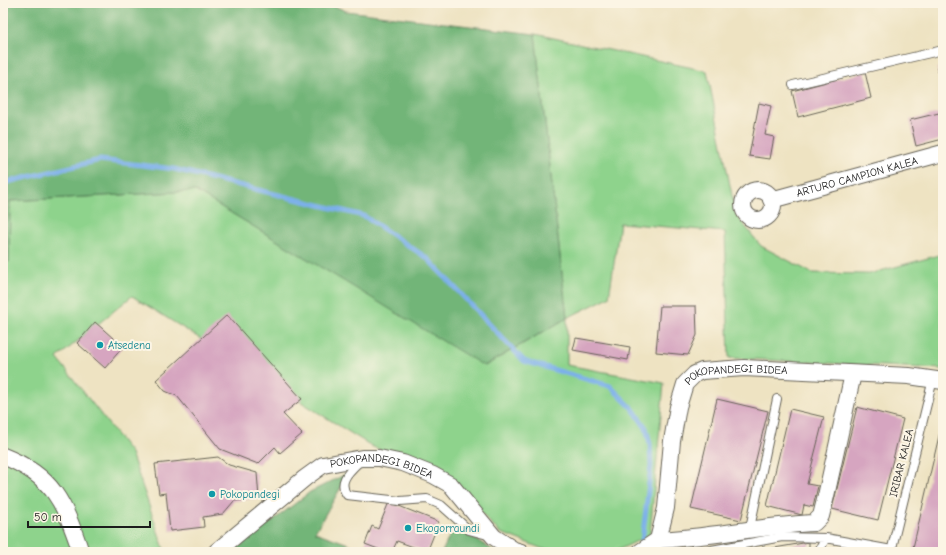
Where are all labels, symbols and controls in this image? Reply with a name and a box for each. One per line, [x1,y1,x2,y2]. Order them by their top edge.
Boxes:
street label: ARTURO CAMPION KALEA [795,154,920,200]
place label: Atsedena [108,339,151,352]
marker: Atsedena [95,340,105,350]
street label: POKOPANDEGI BIDEA [682,362,788,388]
street label: IRIBAR KALEA [887,427,916,499]
street label: POKOPANDEGI BIDEA [329,452,435,482]
place label: Pokopandegi [220,488,280,501]
marker: Pokopandegi [207,489,217,499]
scale bar [28,503,150,529]
text: 50 m [34,510,62,524]
place label: Ekogorraundi [416,522,479,535]
marker: Ekogorraundi [403,523,413,533]

